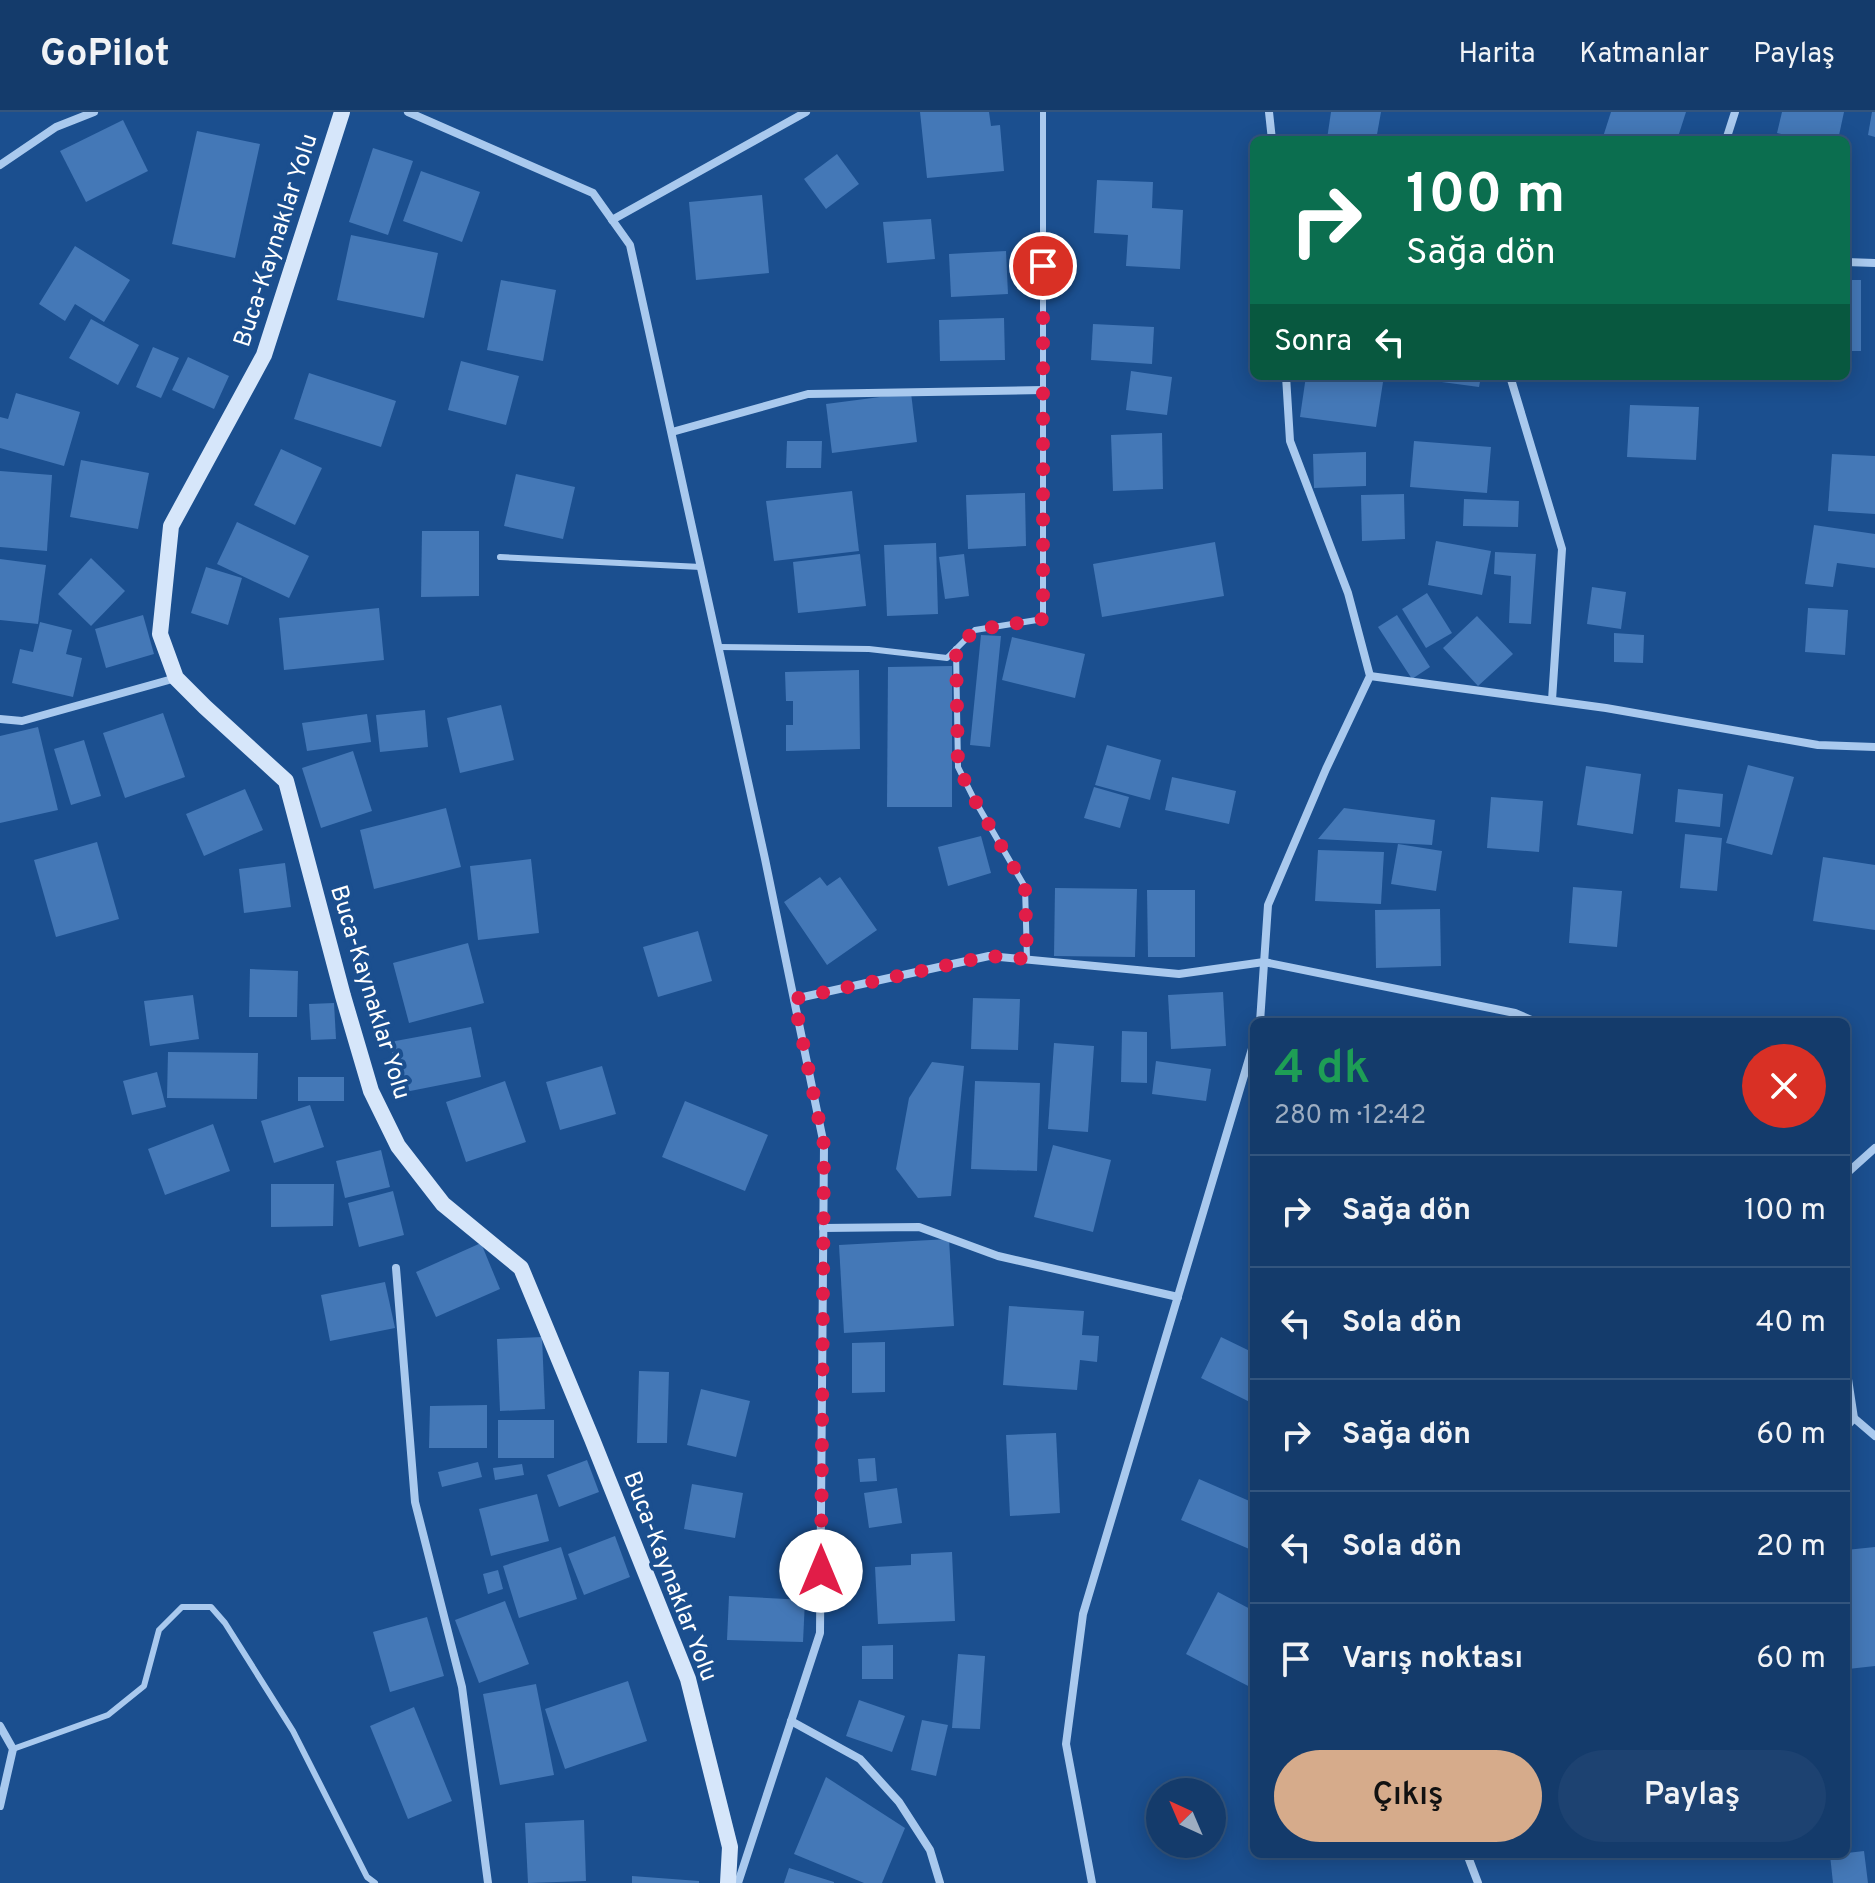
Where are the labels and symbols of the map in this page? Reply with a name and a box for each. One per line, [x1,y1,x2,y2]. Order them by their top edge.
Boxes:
street label: Buca-Kaynaklar Yolu [228,130,326,351]
pin [1009,232,1077,300]
street label: Buca-Kaynaklar Yolu [322,882,416,1103]
street label: Buca-Kaynaklar Yolu [615,1468,723,1686]
position arrow [779,1529,863,1613]
north arrow [1146,1778,1226,1858]

